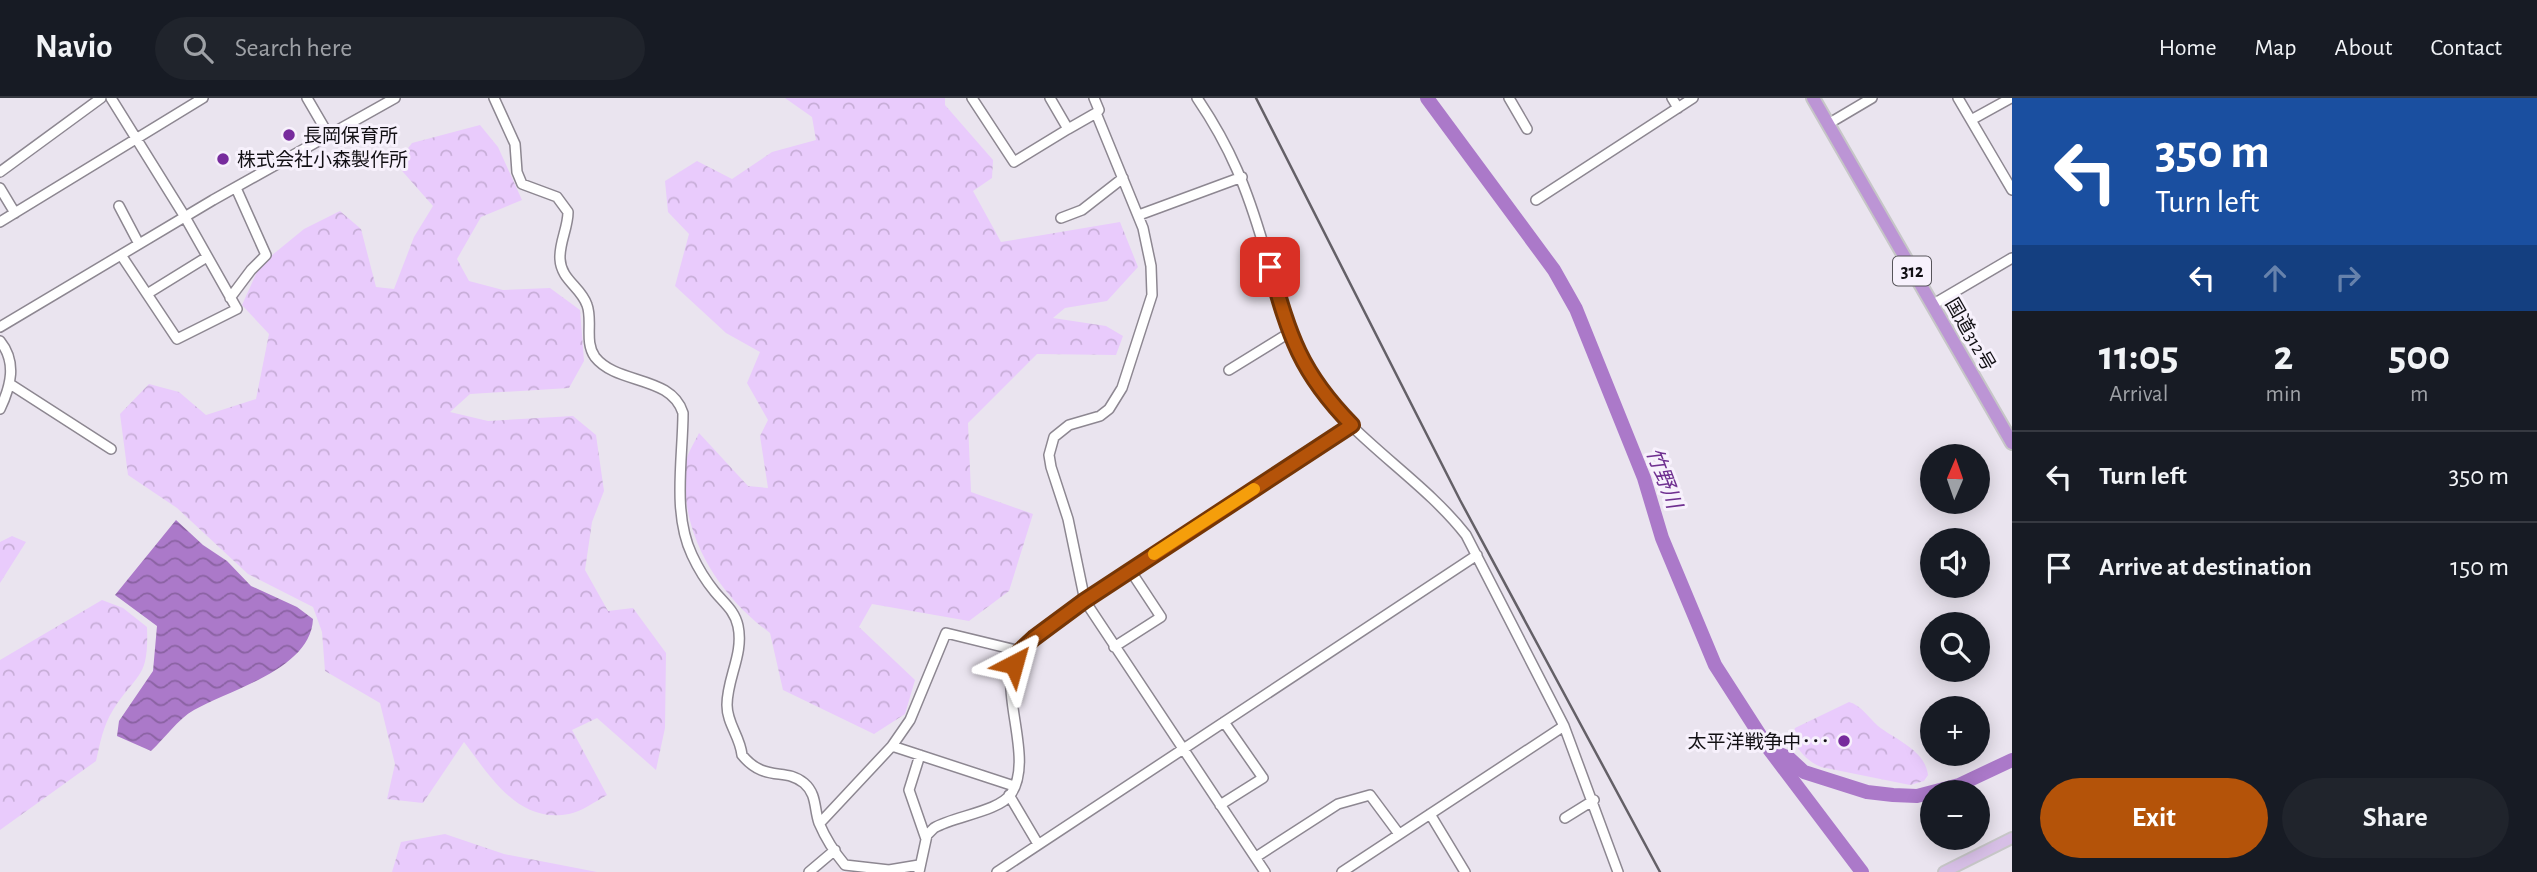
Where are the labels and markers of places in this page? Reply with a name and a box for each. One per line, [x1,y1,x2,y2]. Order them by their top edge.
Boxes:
place label: 長岡保育所 [303,126,398,146]
marker: 長岡保育所 [281,127,297,143]
place label: 株式会社小森製作所 [237,149,408,170]
marker: 株式会社小森製作所 [215,151,231,167]
pin [1240,237,1300,297]
place label: 太平洋戦争中･･･ [1687,732,1830,752]
marker: 太平洋戦争中･･･ [1836,733,1852,749]

